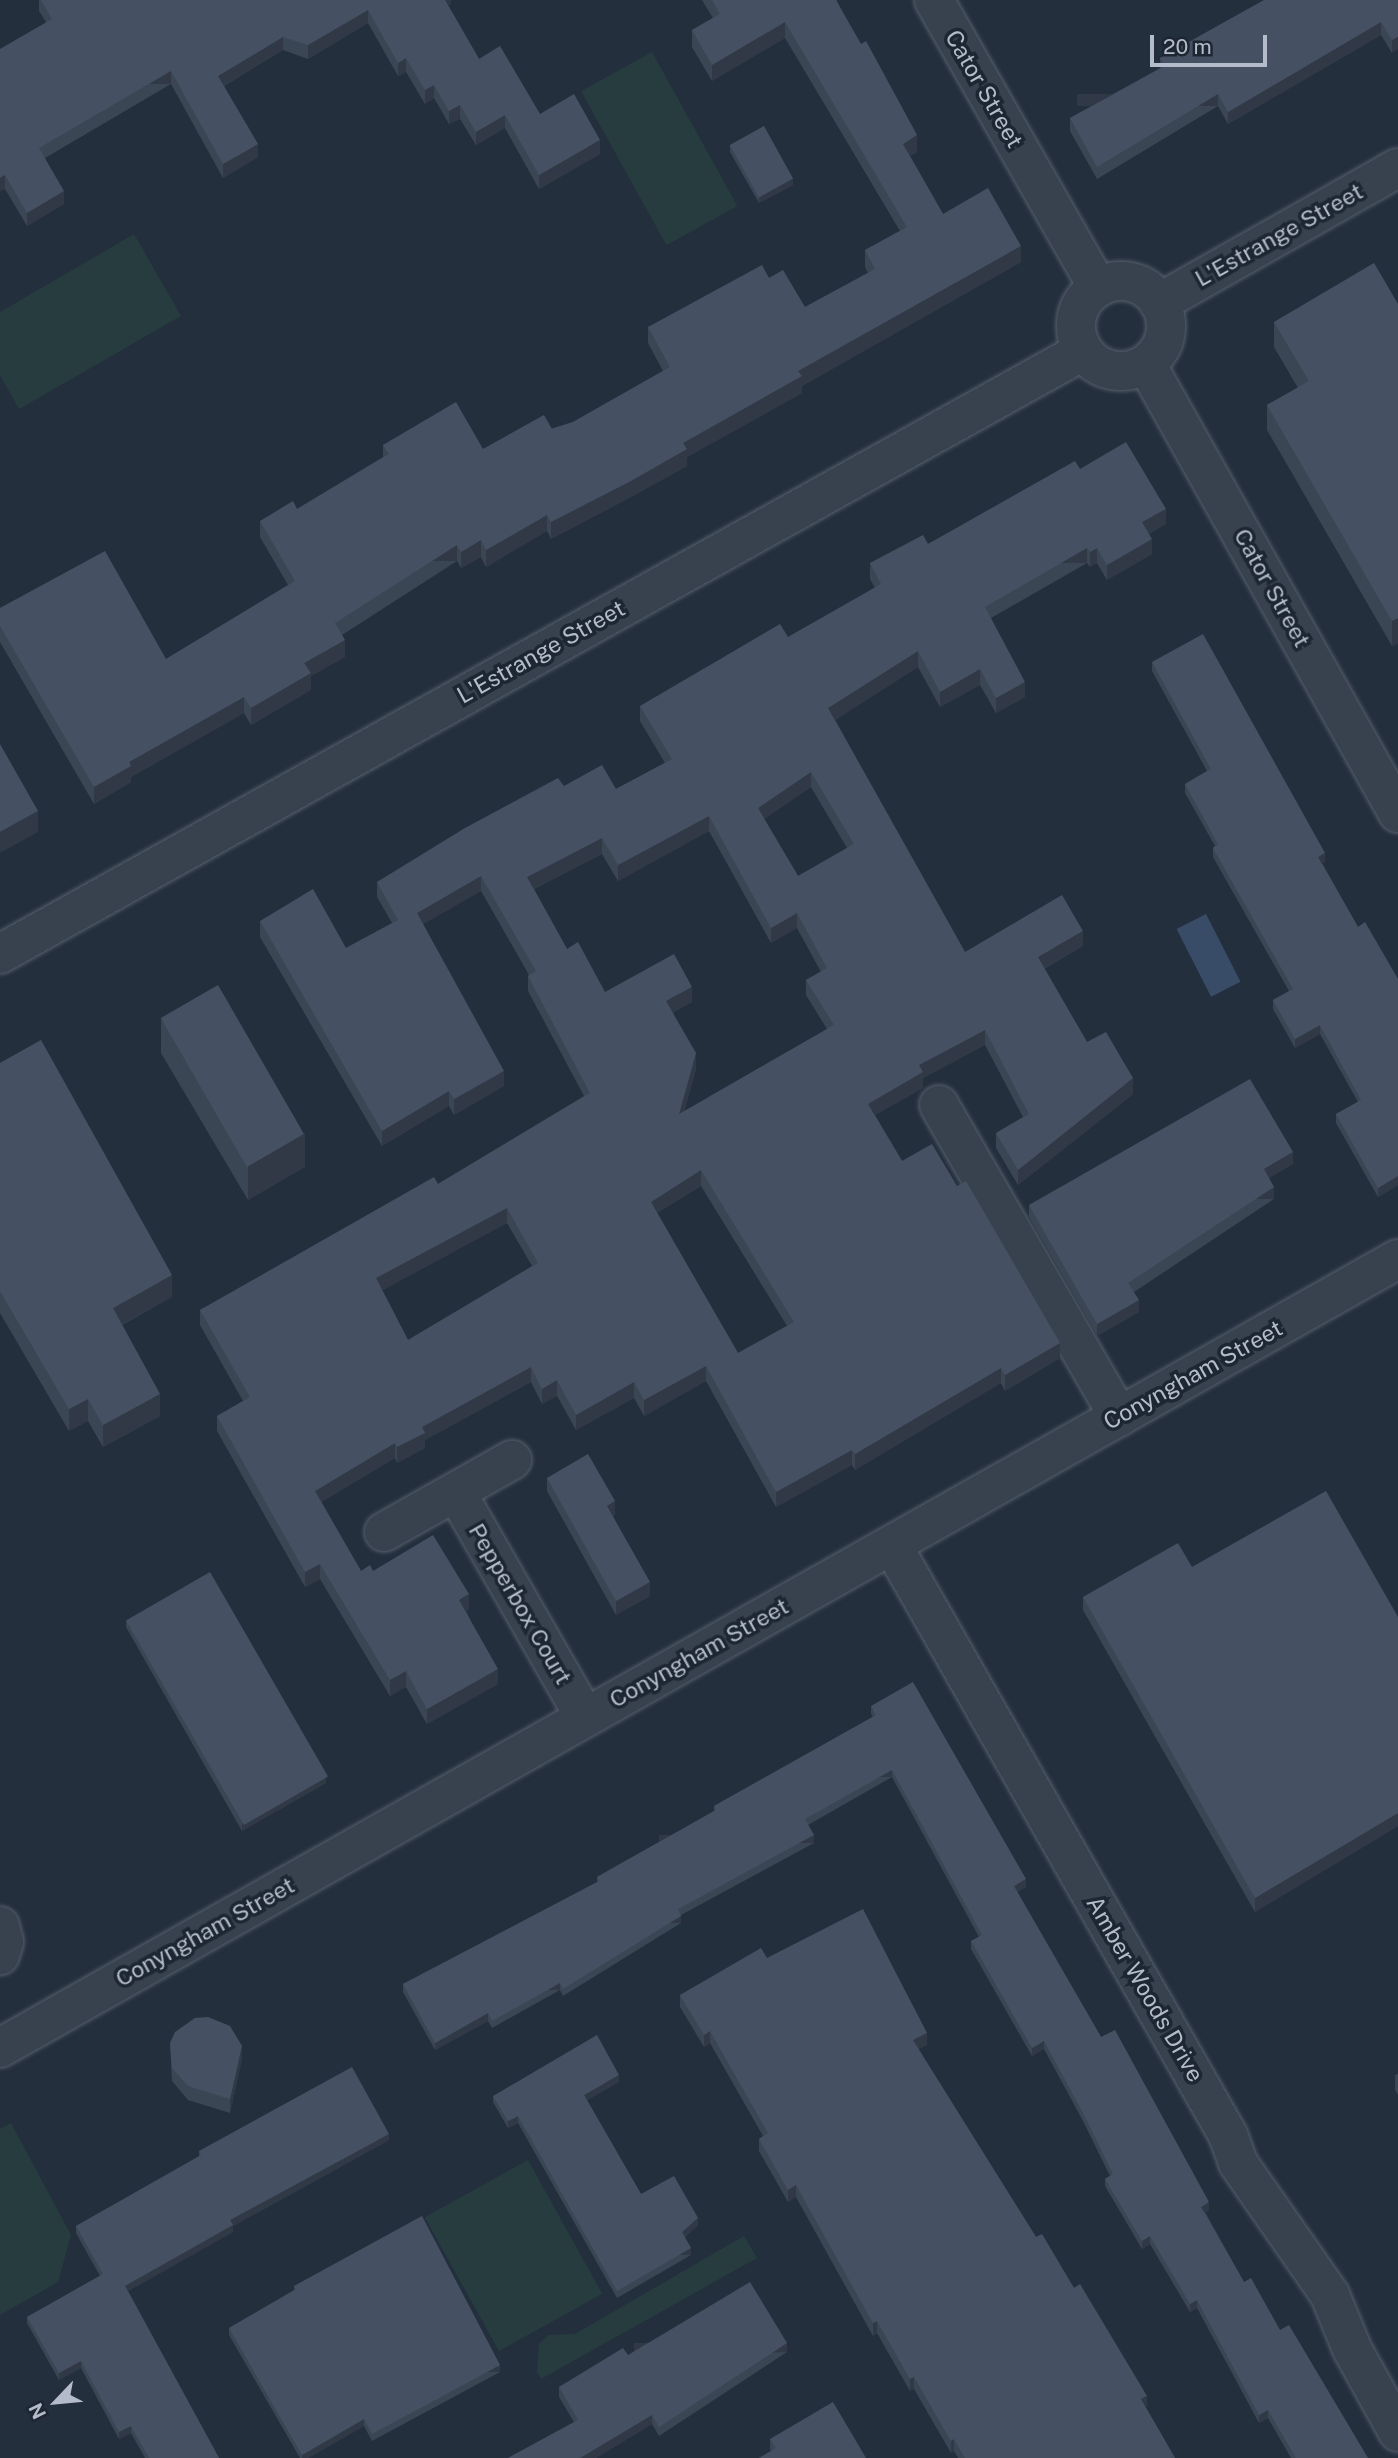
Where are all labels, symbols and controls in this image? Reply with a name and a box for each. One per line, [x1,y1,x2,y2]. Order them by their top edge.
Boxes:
scale bar [1153,21,1270,65]
street label: Cator Street [939,25,1029,153]
text: 20 m [1163,34,1212,59]
street label: L'Estrange Street [1190,177,1368,293]
street label: Cator Street [1228,524,1316,652]
street label: L'Estrange Street [452,594,630,710]
street label: Conyngham Street [1099,1314,1287,1436]
street label: Pepperbox Court [463,1519,577,1689]
street label: Conyngham Street [605,1592,793,1714]
street label: Conyngham Street [111,1871,299,1993]
street label: Amber Woods Drive [1080,1891,1210,2087]
north arrow [21,2367,91,2437]
text: N [24,2400,50,2423]

